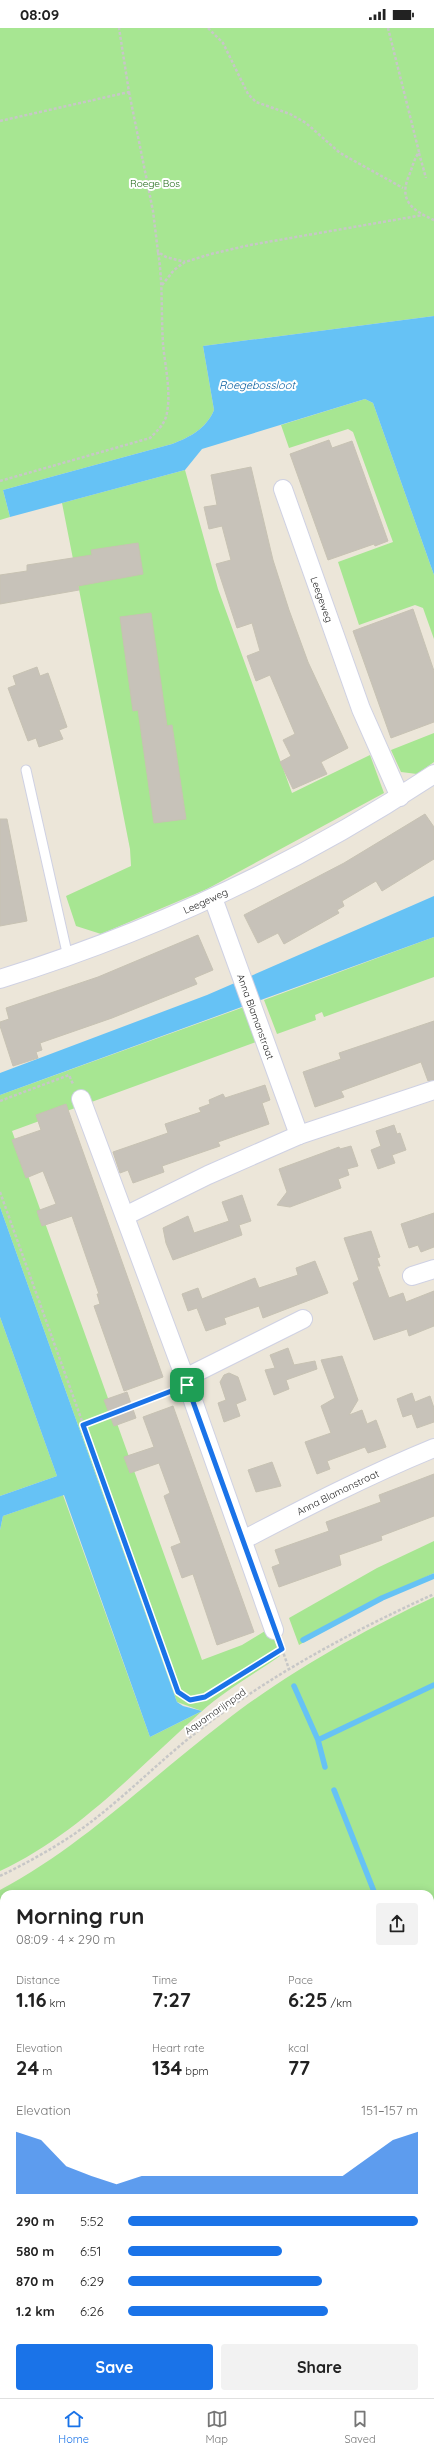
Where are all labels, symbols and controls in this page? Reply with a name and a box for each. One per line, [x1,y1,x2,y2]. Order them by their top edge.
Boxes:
text: 08:09 [20,5,59,24]
park label: Roege Bos [130,177,180,190]
water label: Roegebossloot [219,378,296,392]
street label: Leegeweg [308,575,336,624]
street label: Leegeweg [181,885,230,917]
street label: Anna Blamanstraat [234,972,277,1062]
pin [170,1368,204,1402]
icon: arrive [176,1374,198,1396]
street label: Anna Blamanstraat [294,1467,382,1518]
street label: Aquamarijnpad [182,1685,249,1737]
text: Morning run [16,1902,144,1930]
button: share [376,1903,418,1945]
text: 08:09 · 4 × 290 m [16,1931,115,1947]
text: Distance [16,1973,60,1987]
text: Time [152,1973,177,1987]
text: Pace [288,1973,313,1987]
text: 1.16 [16,1987,47,2012]
text: 7:27 [152,1987,191,2012]
text: 6:25 [288,1987,327,2012]
text: km [47,1996,66,2010]
text: /km [327,1996,352,2010]
text: Elevation [16,2041,62,2055]
text: Heart rate [152,2041,204,2055]
text: kcal [288,2041,309,2055]
text: 24 [16,2055,39,2080]
text: 134 [152,2055,182,2080]
text: 77 [288,2055,310,2080]
text: m [39,2064,52,2078]
text: bpm [182,2064,209,2078]
text: Elevation [16,2102,71,2118]
text: 151–157 m [361,2102,418,2118]
text: 290 m [16,2213,54,2229]
text: 5:52 [80,2213,104,2229]
text: 580 m [16,2243,54,2259]
text: 6:51 [80,2243,101,2259]
text: 870 m [16,2273,54,2289]
text: 6:29 [80,2273,104,2289]
text: 1.2 km [16,2303,55,2319]
text: 6:26 [80,2303,104,2319]
button: Save [16,2344,213,2390]
button: Share [221,2344,418,2390]
tab: Home [58,2408,89,2446]
tab: Map [205,2408,228,2446]
tab: Saved [344,2408,376,2446]

